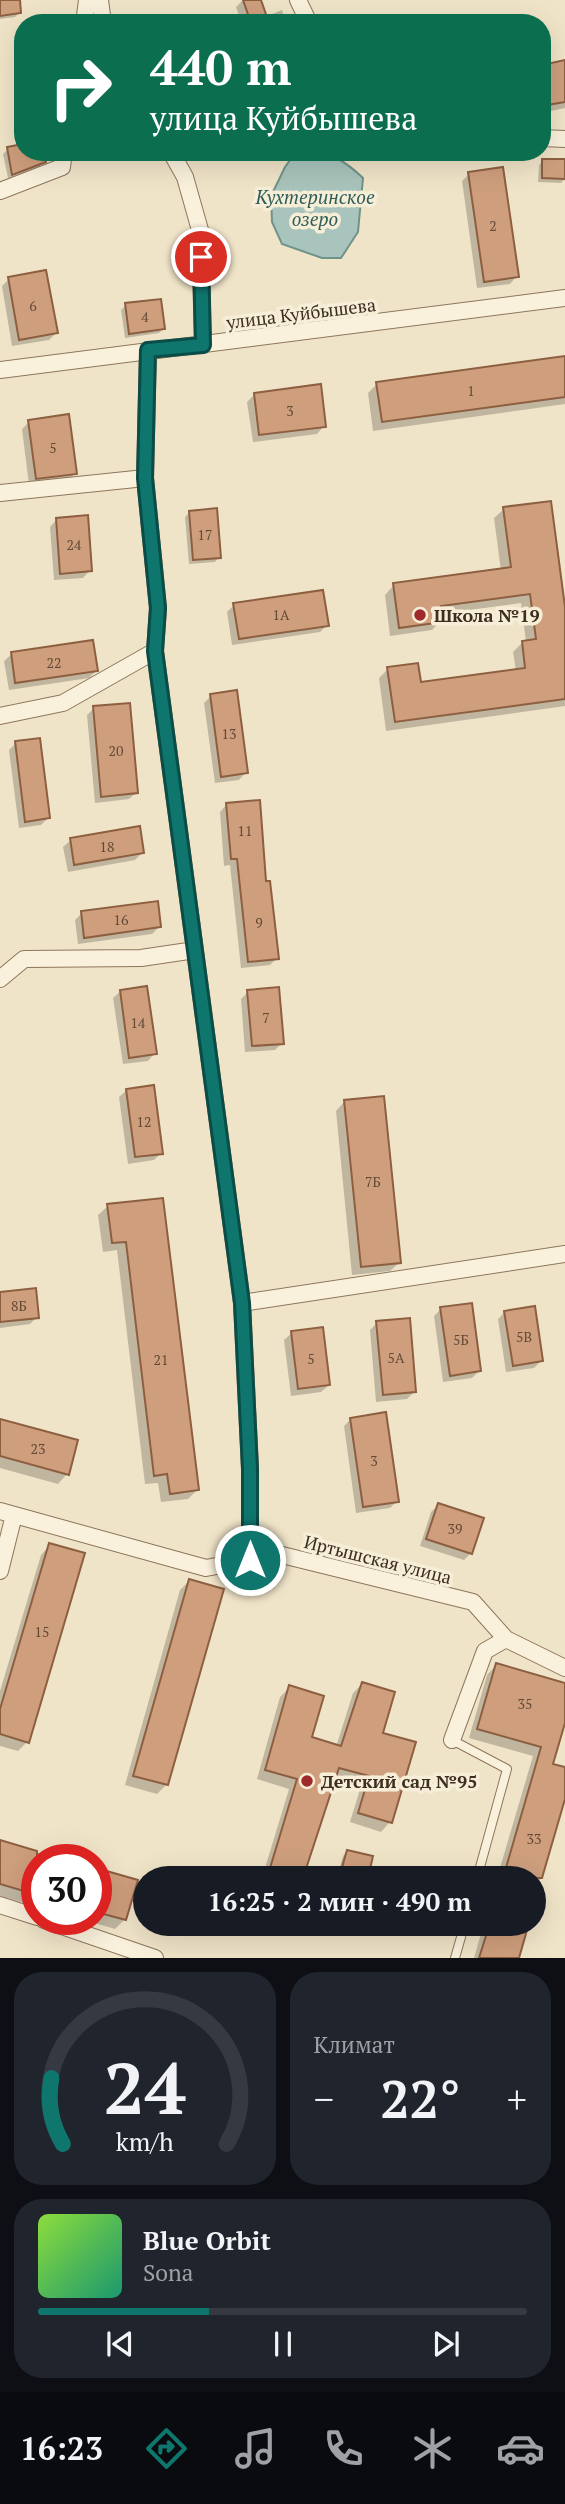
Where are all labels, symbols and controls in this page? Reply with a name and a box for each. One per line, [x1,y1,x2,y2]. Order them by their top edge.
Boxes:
text: 440 m [150,34,292,99]
icon: right [35,42,126,133]
text: улица Куйбышева [150,97,417,139]
water label: Кухтеринское озеро [254,184,375,231]
house number: 2 [489,216,497,235]
pin [171,227,231,287]
icon: arrive [182,238,220,276]
street label: улица Куйбышева [224,292,377,334]
house number: 6 [29,296,37,315]
house number: 4 [141,307,149,326]
house number: 1 [467,381,475,400]
house number: 3 [286,401,294,420]
house number: 5 [49,438,57,457]
house number: 17 [198,525,212,544]
house number: 24 [67,535,82,554]
place label: Школа №19 [434,603,540,627]
house number: 1А [272,605,290,624]
marker: Школа №19 [412,607,428,623]
house number: 22 [47,653,61,672]
house number: 13 [222,724,236,743]
house number: 20 [109,741,123,760]
house number: 11 [238,821,252,840]
house number: 18 [100,837,114,856]
house number: 16 [114,910,129,929]
house number: 9 [255,913,263,932]
house number: 7 [262,1008,270,1027]
house number: 14 [131,1013,146,1032]
house number: 12 [137,1112,151,1131]
house number: 7Б [365,1172,381,1191]
house number: 8Б [11,1296,27,1315]
house number: 5В [516,1327,532,1346]
house number: 5Б [453,1330,469,1349]
house number: 5А [387,1348,405,1367]
house number: 5 [307,1349,315,1368]
house number: 21 [154,1350,168,1369]
house number: 23 [31,1439,45,1458]
house number: 3 [370,1451,378,1470]
house number: 39 [448,1519,462,1538]
position arrow [213,1523,287,1597]
street label: Иртышская улица [302,1529,454,1589]
house number: 15 [35,1622,49,1641]
house number: 35 [518,1694,532,1713]
place label: Детский сад №95 [321,1769,477,1793]
marker: Детский сад №95 [299,1773,315,1789]
house number: 33 [527,1829,541,1848]
speed limit sign: 30 [21,1844,112,1935]
text: 16:25 · 2 мин · 490 m [208,1884,471,1918]
text: Климат [314,2029,395,2060]
text: 24 [104,2039,186,2136]
text: 22° [380,2064,460,2133]
text: − [314,2074,334,2124]
text: + [507,2074,527,2124]
text: km/h [116,2125,174,2158]
text: Blue Orbit [143,2223,271,2257]
text: Sona [143,2257,193,2288]
icon: previous [101,2325,139,2363]
icon: pause [264,2325,302,2363]
icon: next [427,2325,465,2363]
icon: directions [142,2424,191,2473]
icon: music [231,2424,280,2473]
icon: phone [319,2424,368,2473]
icon: climate [408,2424,457,2473]
icon: car [496,2424,545,2473]
text: 16:23 [20,2427,103,2469]

